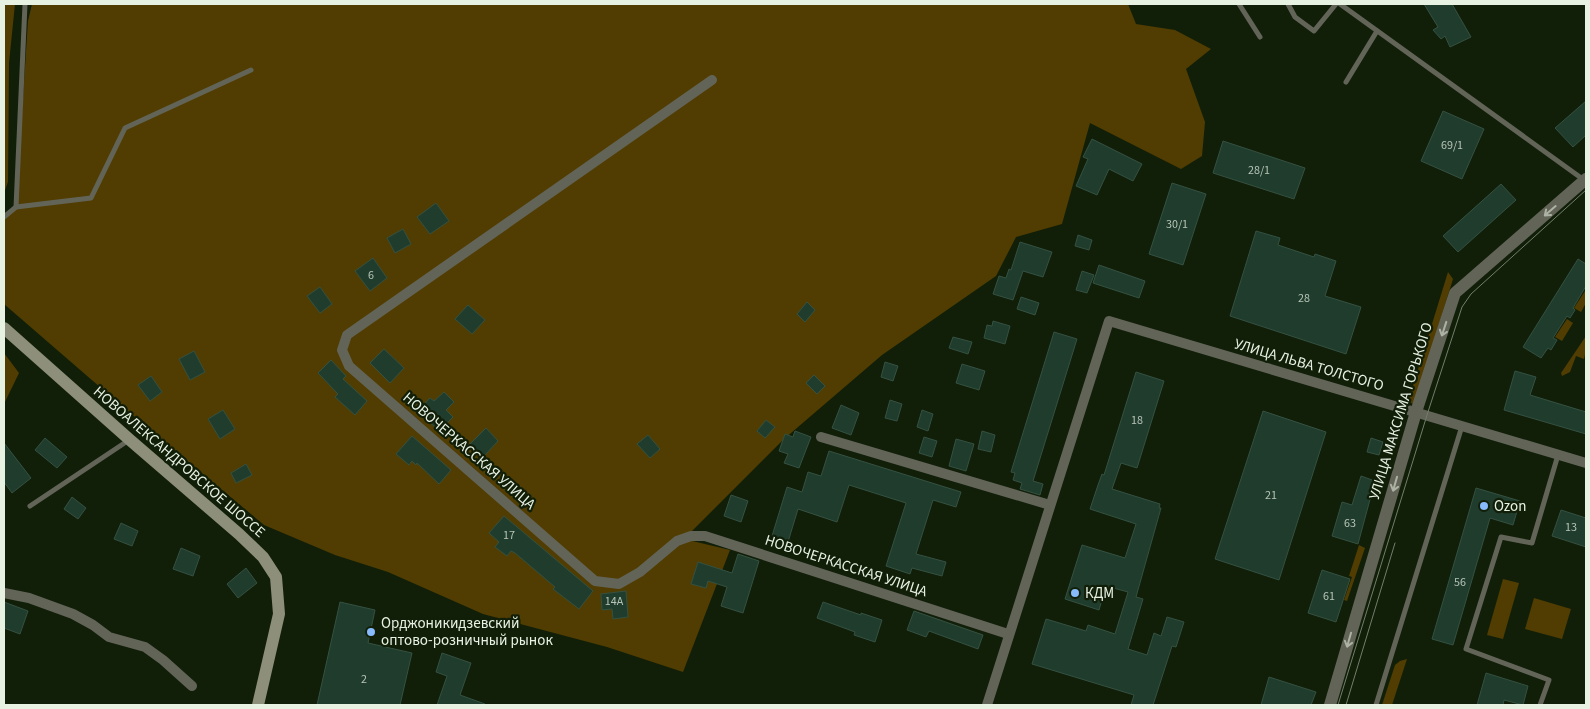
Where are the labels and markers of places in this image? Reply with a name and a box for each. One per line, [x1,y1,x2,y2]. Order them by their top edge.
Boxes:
place label: Ozon [1494,496,1526,517]
marker: Ozon [1478,500,1490,512]
place label: КДМ [1085,583,1114,604]
marker: КДМ [1069,587,1081,599]
place label: Орджоникидзевский оптово-розничный рынок [381,613,553,651]
marker: Орджоникидзевский оптово-розничный рынок [365,626,377,638]

